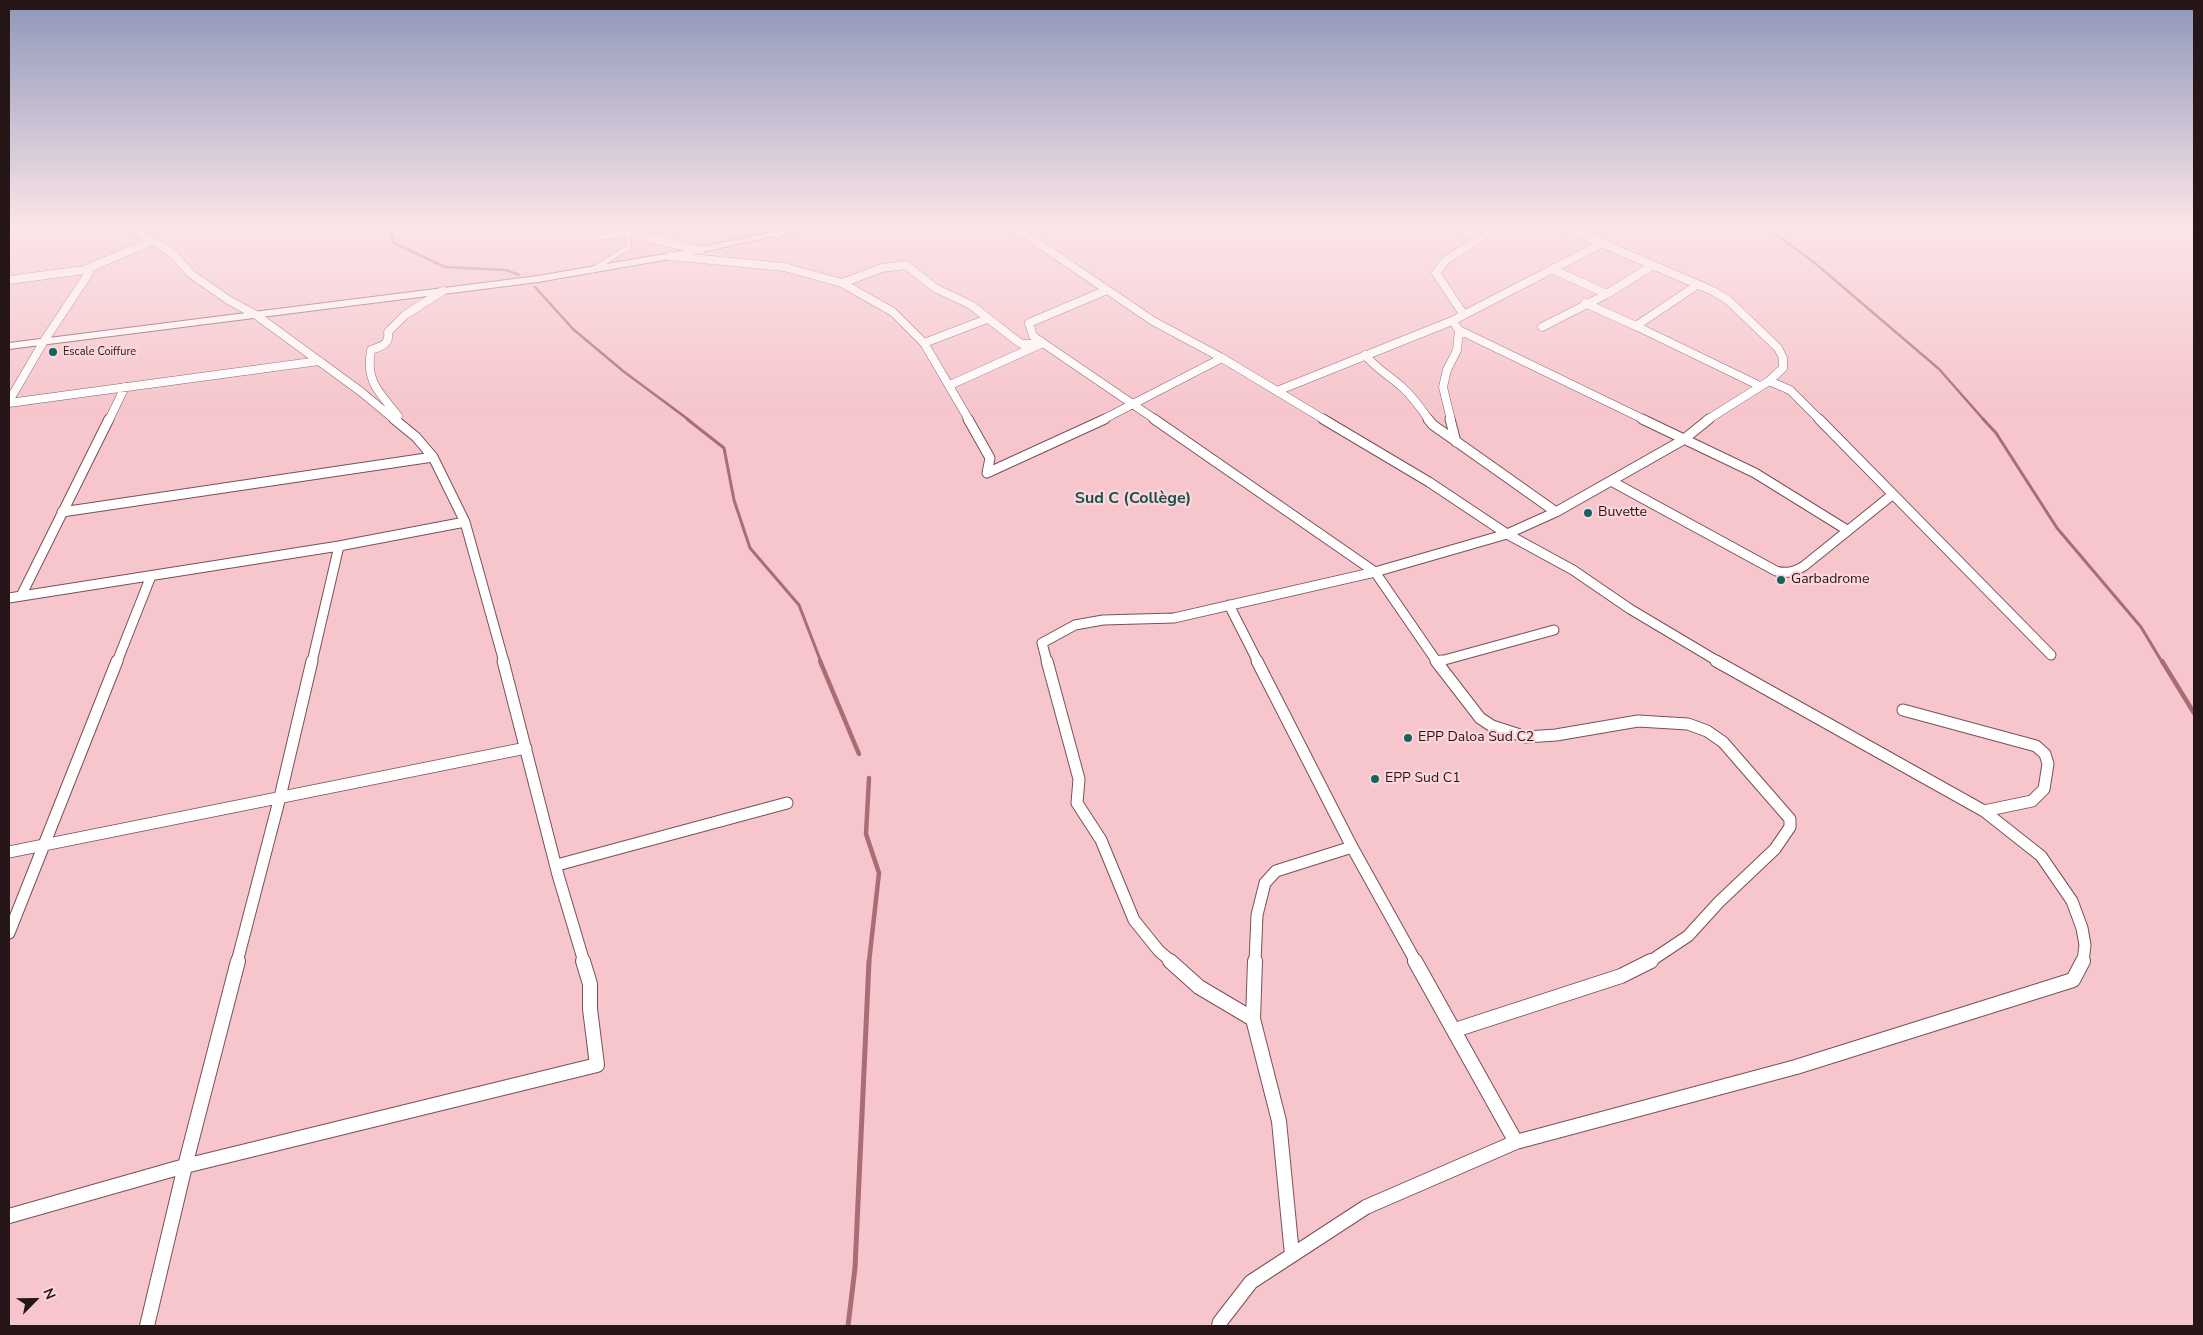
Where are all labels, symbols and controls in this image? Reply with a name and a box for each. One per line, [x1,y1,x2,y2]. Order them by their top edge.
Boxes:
place label: Escale Coiffure [63,345,136,359]
marker: Escale Coiffure [47,346,59,358]
district label: Sud C (Collège) [1075,489,1191,509]
place label: Buvette [1598,505,1647,521]
marker: Buvette [1582,507,1594,519]
place label: Garbadrome [1791,572,1869,588]
marker: Garbadrome [1775,574,1787,586]
place label: EPP Daloa Sud C2 [1418,730,1534,746]
marker: EPP Daloa Sud C2 [1402,732,1414,744]
place label: EPP Sud C1 [1385,771,1461,787]
marker: EPP Sud C1 [1369,773,1381,785]
north arrow [10,1275,60,1325]
text: N [38,1285,60,1302]

